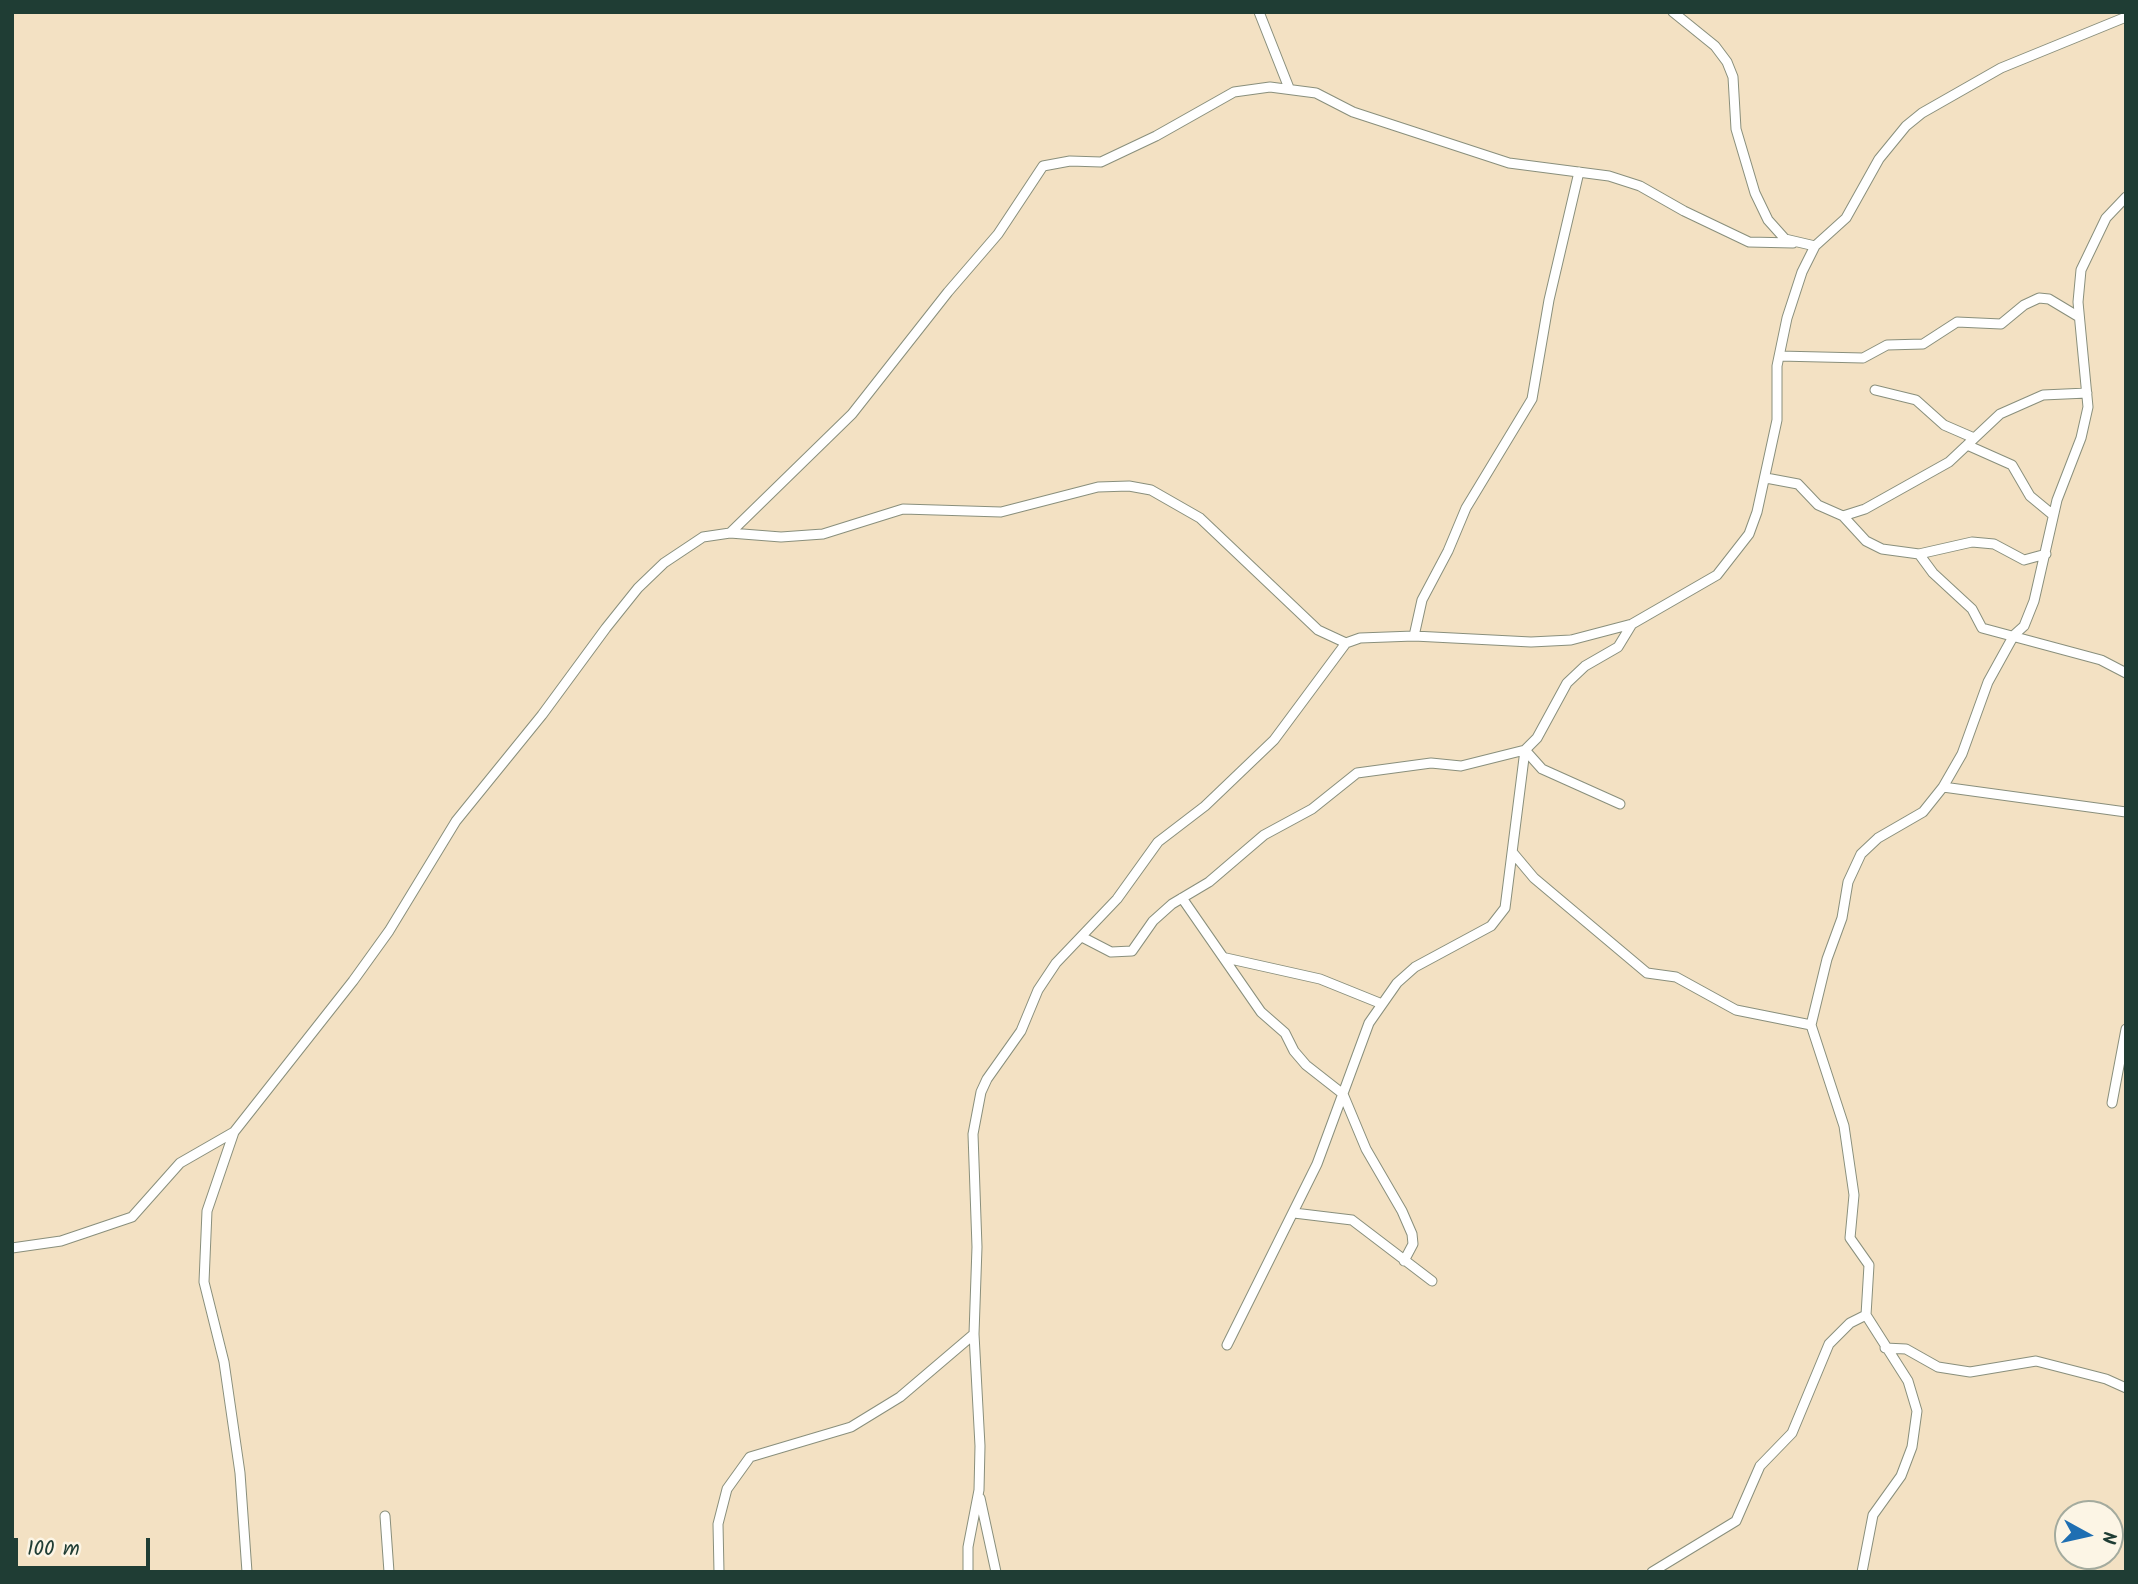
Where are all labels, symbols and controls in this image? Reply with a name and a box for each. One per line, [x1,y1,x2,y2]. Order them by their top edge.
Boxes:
north arrow [2054,1500,2124,1570]
scale bar [18,1524,154,1568]
text: N [2092,1530,2124,1546]
text: 100 m [27,1533,80,1566]

